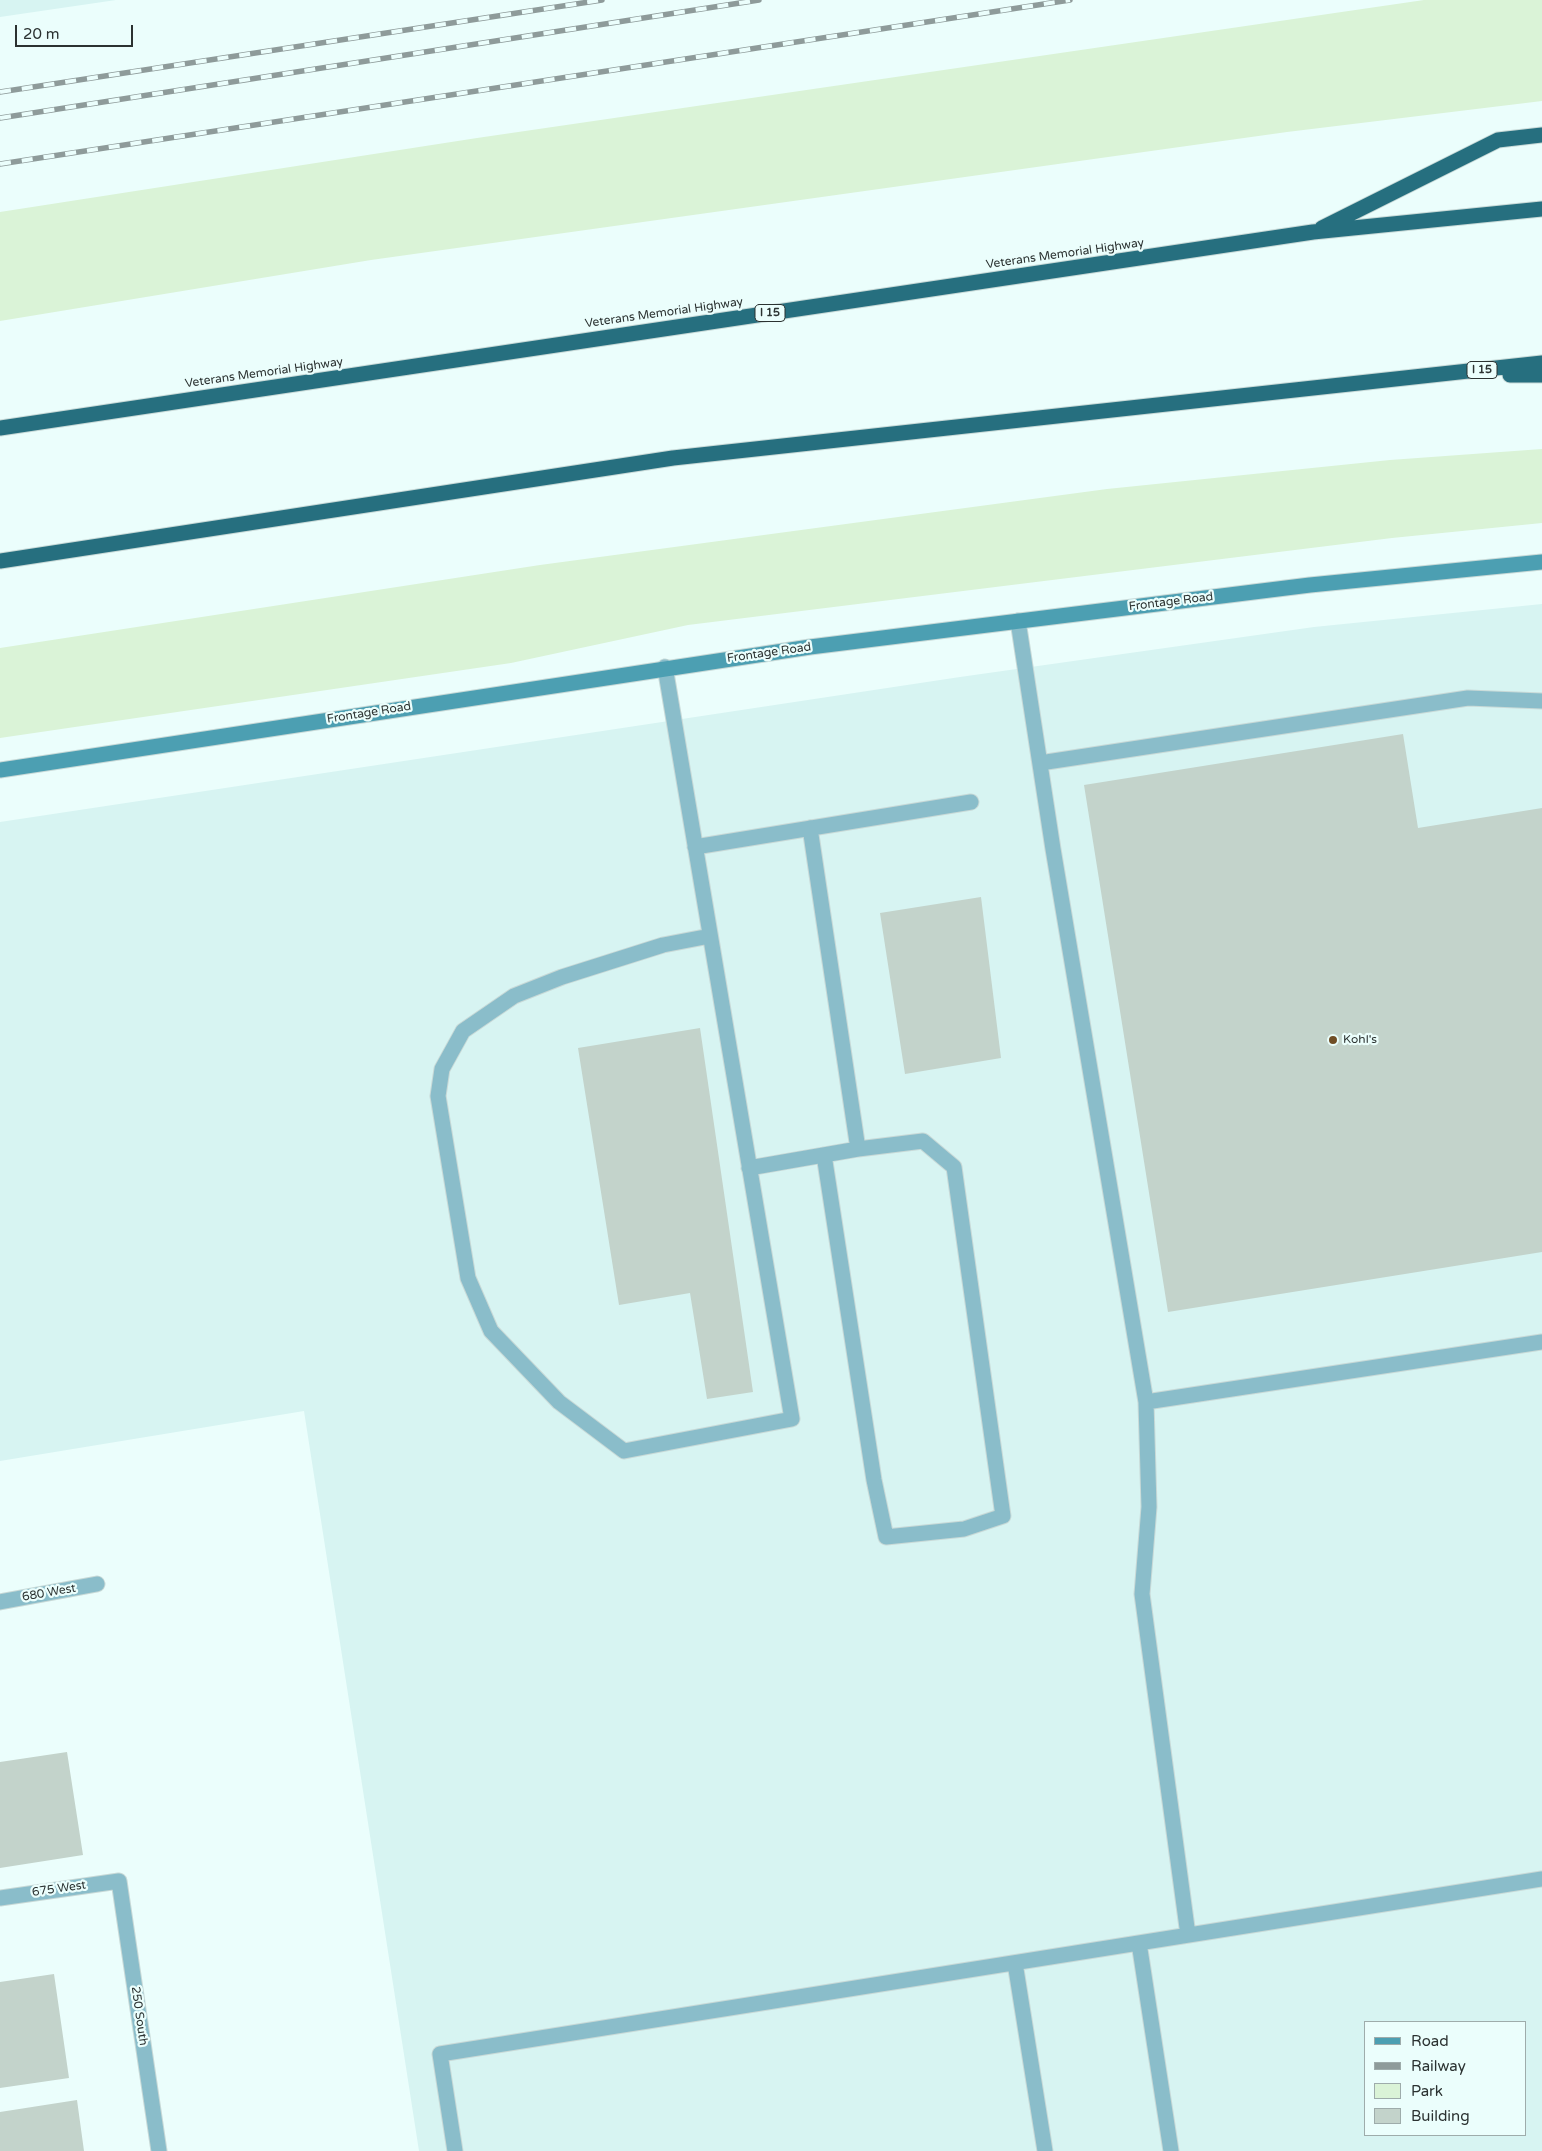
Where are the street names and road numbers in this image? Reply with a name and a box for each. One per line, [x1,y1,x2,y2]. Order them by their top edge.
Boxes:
street label: Veterans Memorial Highway [985,236,1145,272]
street label: Veterans Memorial Highway [584,295,744,331]
road number: I 15 [755,304,785,322]
street label: Veterans Memorial Highway [184,355,344,391]
road number: I 15 [1467,362,1497,378]
street label: Frontage Road [1128,590,1214,614]
street label: Frontage Road [726,640,812,666]
street label: Frontage Road [326,699,412,727]
street label: 680 West [21,1581,77,1605]
street label: 675 West [31,1878,87,1900]
street label: 250 South [128,1985,150,2047]

